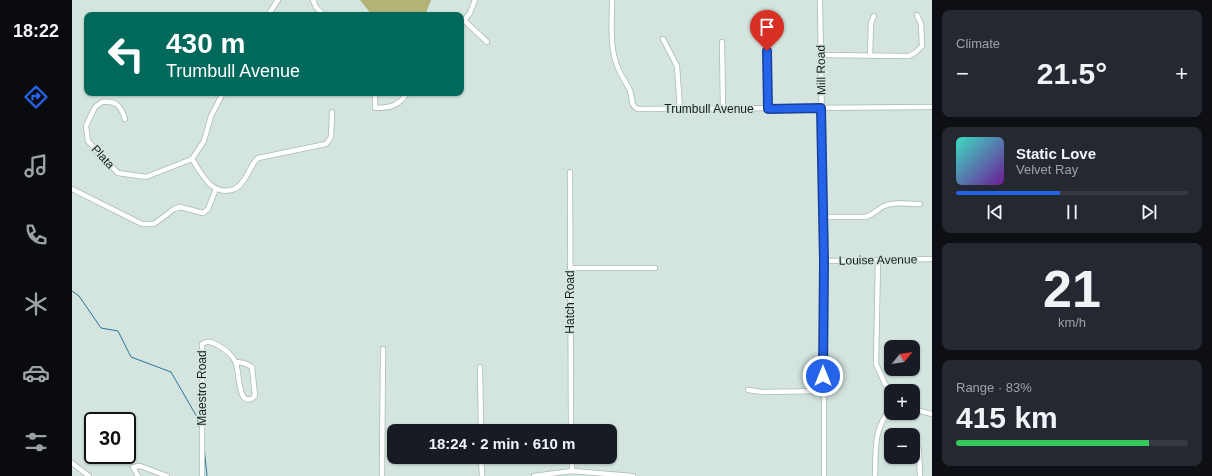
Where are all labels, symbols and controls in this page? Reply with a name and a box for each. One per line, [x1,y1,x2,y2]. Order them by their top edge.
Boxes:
pin [750,10,784,51]
icon: arrive [756,16,778,38]
text: 18:22 [13,21,59,41]
icon: left [100,28,152,80]
text: 430 m [166,28,245,59]
text: Climate [956,36,1000,51]
street label: Mill Road [814,45,828,95]
text: 21.5° [1037,57,1107,90]
text: Trumbull Avenue [166,61,300,81]
text: − [956,61,969,86]
text: + [1175,61,1188,86]
icon: directions [22,83,50,111]
street label: Trumbull Avenue [664,102,754,116]
street label: Plata [89,142,118,172]
text: Static Love [1016,145,1096,162]
icon: music [22,152,50,180]
text: Velvet Ray [1016,162,1078,177]
icon: previous [984,201,1006,223]
icon: pause [1061,201,1083,223]
icon: next [1138,201,1160,223]
icon: phone [22,221,50,249]
street label: Louise Avenue [839,252,918,268]
text: 21 [1043,260,1101,318]
street label: Hatch Road [563,270,577,334]
icon: climate [22,290,50,318]
text: km/h [1058,315,1086,330]
north arrow [884,340,920,376]
map controls [884,340,920,464]
street label: Maestro Road [195,350,209,426]
position arrow [802,355,844,397]
icon: car [22,359,50,387]
text: Range · 83% [956,380,1032,395]
button: + [884,384,920,420]
text: 415 km [956,401,1058,434]
speed limit sign: 30 [84,412,136,464]
icon: filters [22,428,50,456]
button: − [884,428,920,464]
text: 18:24 · 2 min · 610 m [429,435,575,452]

